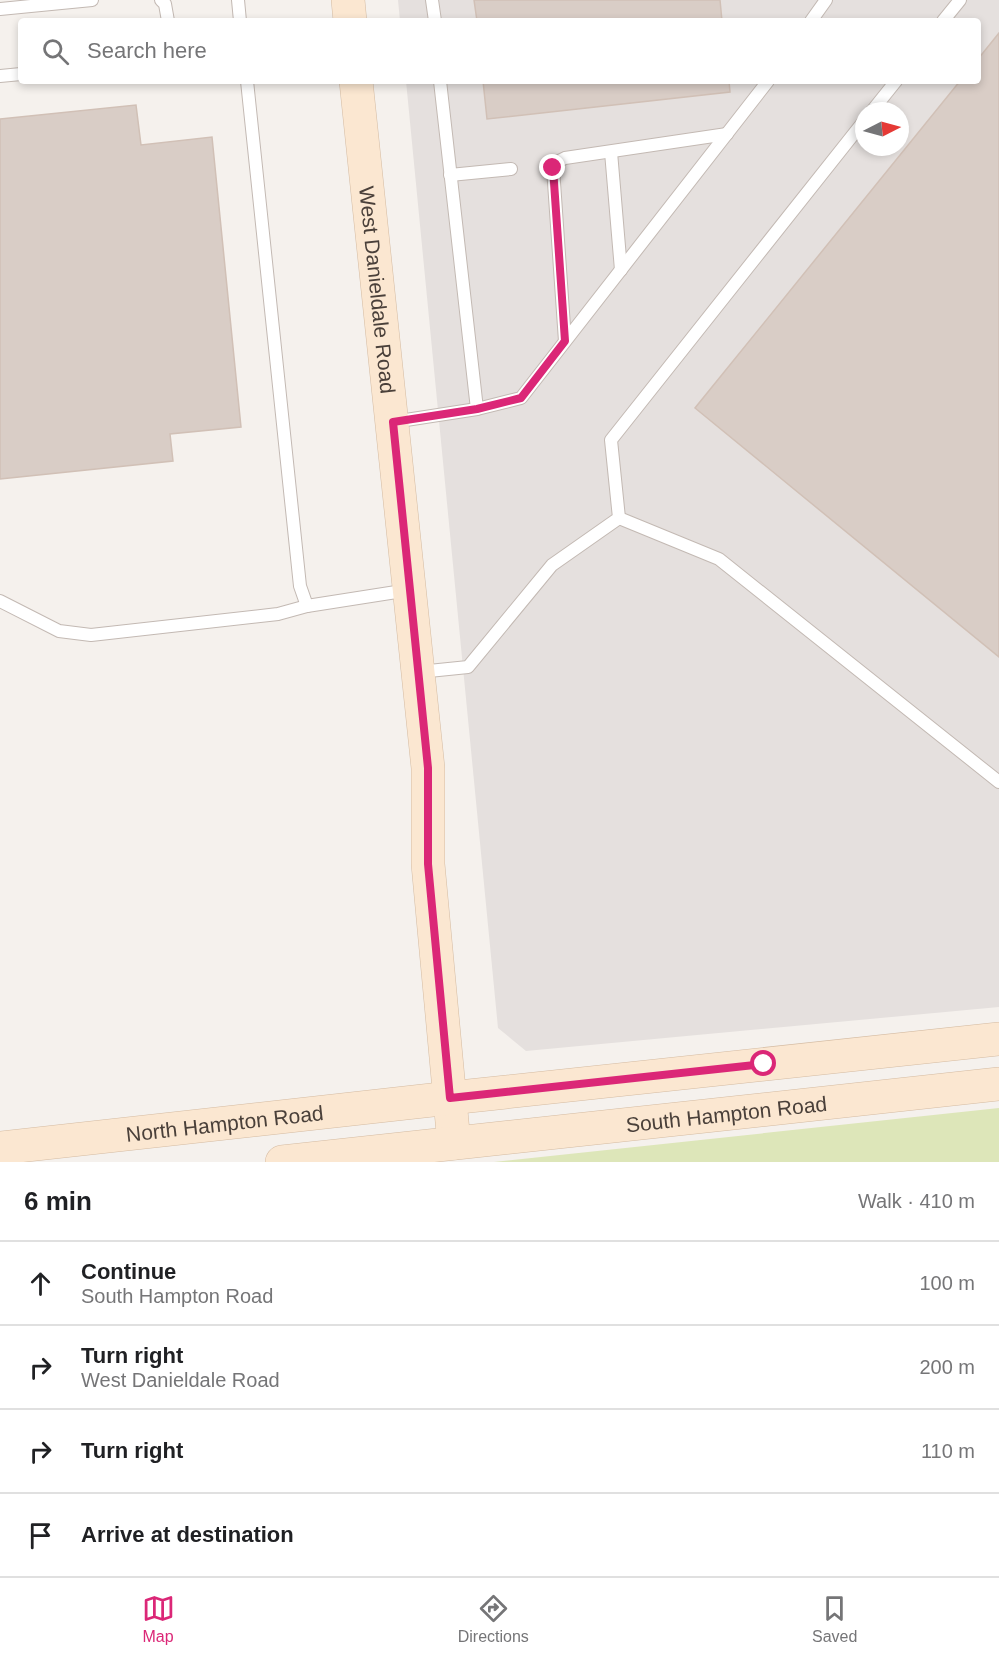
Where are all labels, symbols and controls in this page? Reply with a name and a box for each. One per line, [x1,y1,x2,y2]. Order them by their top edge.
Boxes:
search box [18,18,981,84]
icon: search [39,35,72,68]
text: Search here [87,38,207,63]
north arrow [855,102,909,156]
route end [539,154,565,180]
street label: West Danieldale Road [356,185,400,395]
route start [750,1050,776,1076]
street label: South Hampton Road [625,1091,828,1136]
street label: North Hampton Road [125,1101,325,1145]
text: 6 min [24,1186,92,1216]
text: Walk · 410 m [858,1190,975,1212]
text: Continue [81,1259,176,1284]
icon: ahead [24,1267,57,1300]
text: 100 m [919,1272,975,1294]
text: South Hampton Road [81,1285,273,1307]
text: Turn right [81,1343,183,1368]
icon: right [24,1351,57,1384]
text: 200 m [919,1356,975,1378]
text: West Danieldale Road [81,1369,280,1391]
icon: right [24,1435,57,1468]
text: Turn right [81,1438,183,1463]
text: 110 m [921,1440,975,1462]
icon: arrive [24,1519,57,1552]
text: Arrive at destination [81,1522,294,1547]
tab: Map [142,1592,175,1646]
tab: Directions [458,1592,529,1646]
tab: Saved [812,1592,857,1646]

